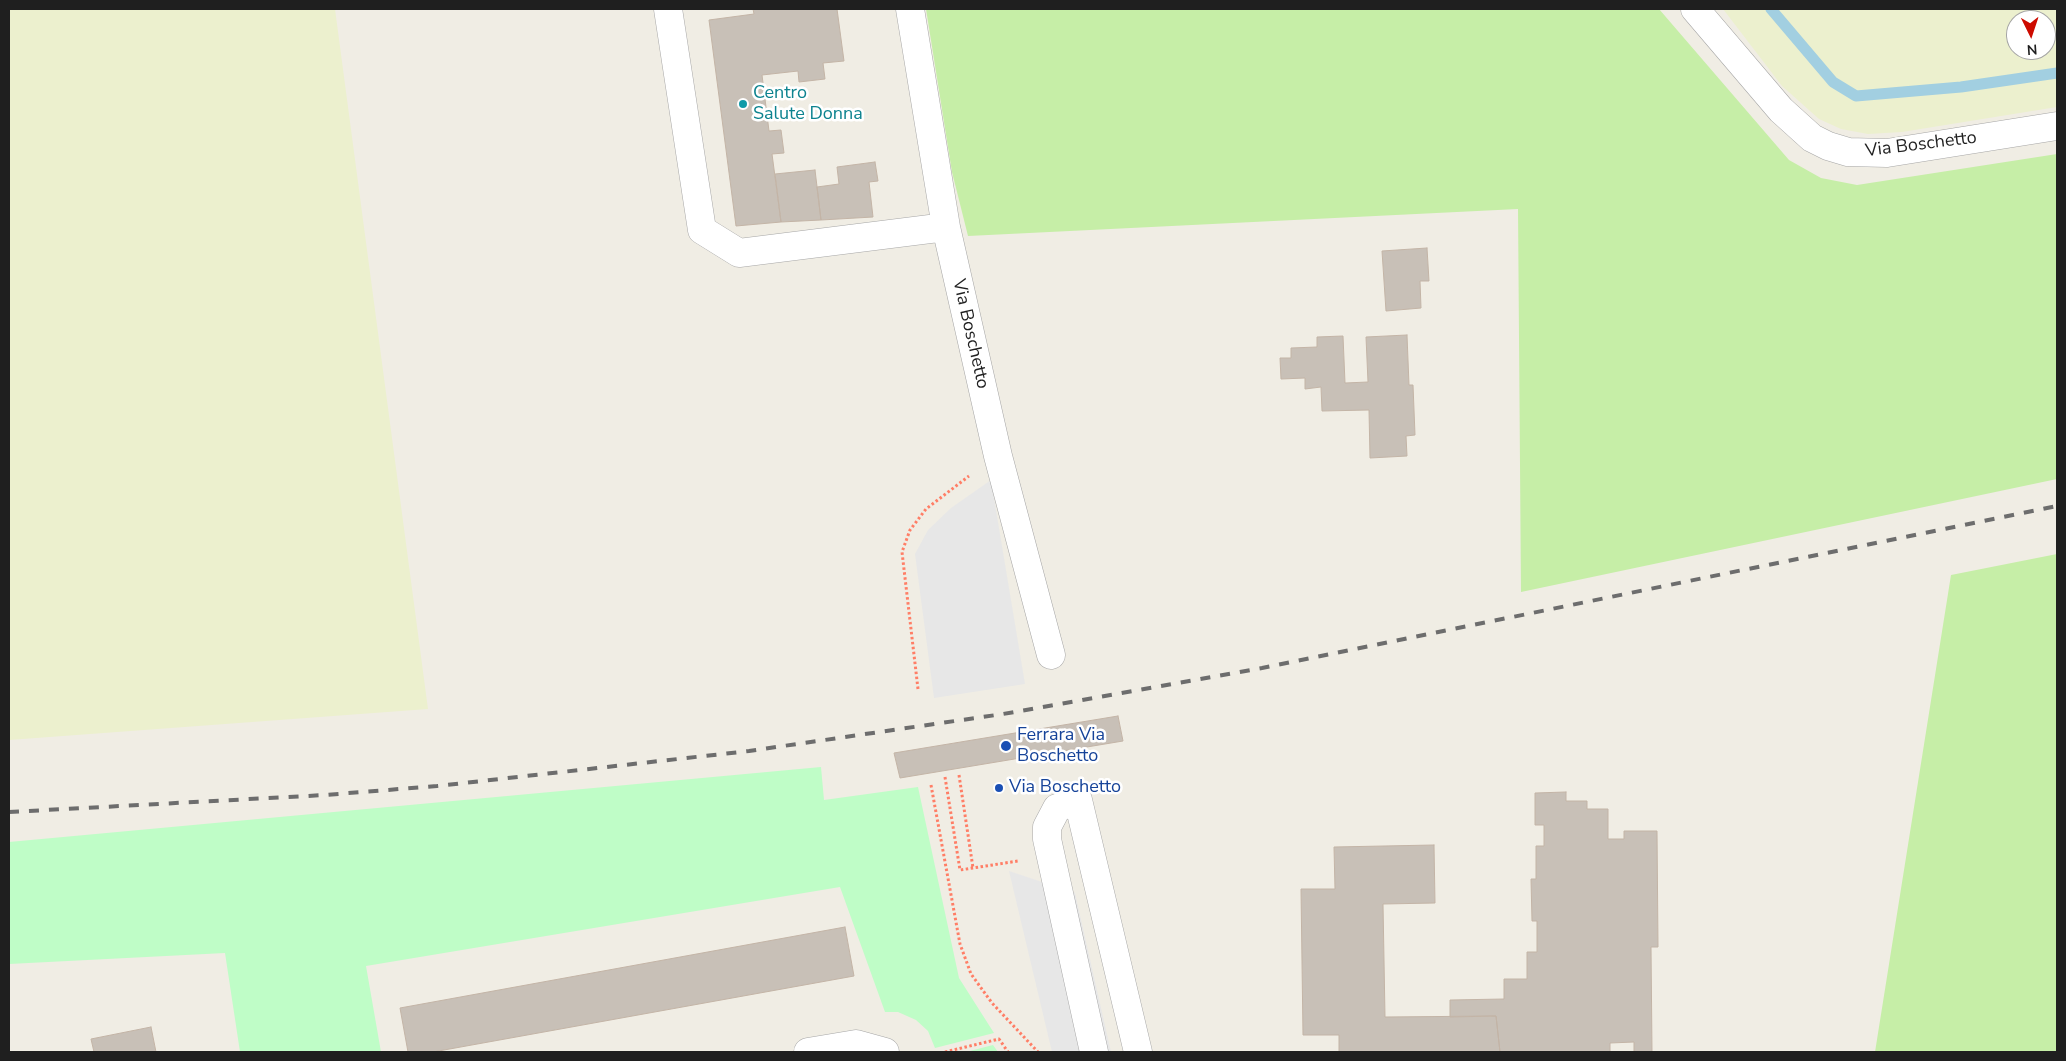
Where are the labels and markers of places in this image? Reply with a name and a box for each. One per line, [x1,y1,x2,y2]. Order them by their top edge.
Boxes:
place label: Centro Salute Donna [753,83,863,126]
marker: Centro Salute Donna [737,98,749,110]
place label: Ferrara Via Boschetto [1017,725,1105,768]
marker: Ferrara Via Boschetto [999,739,1013,753]
place label: Via Boschetto [1009,777,1121,799]
marker: Via Boschetto [993,782,1005,794]

